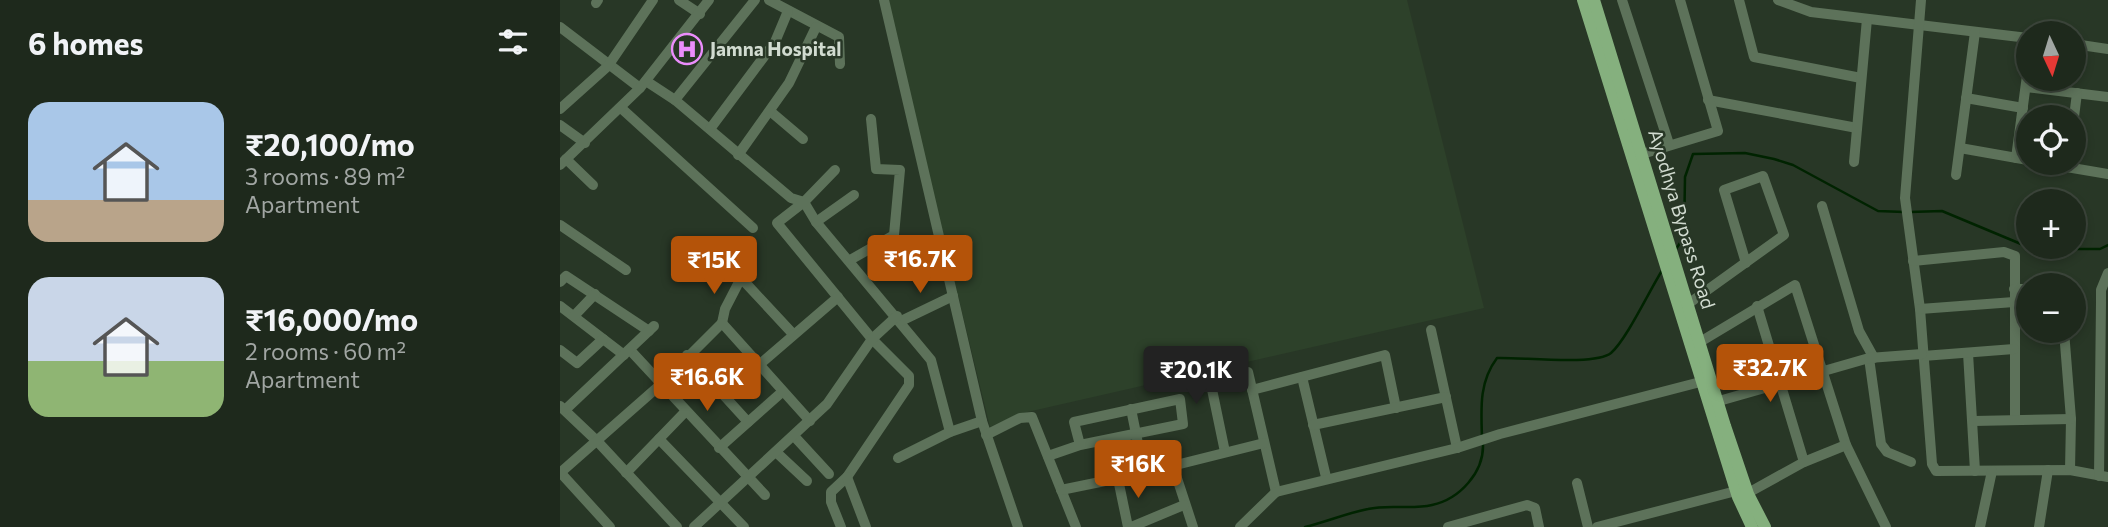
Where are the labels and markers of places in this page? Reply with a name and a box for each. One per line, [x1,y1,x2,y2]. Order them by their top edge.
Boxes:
hospital icon: Jamna Hospital [670,32,704,66]
place label: Jamna Hospital [710,37,841,60]
pin: ₹15K [673,236,755,296]
pin: ₹16.7K [863,236,977,295]
pin: ₹32.7K [1713,344,1827,404]
pin: ₹20.1K [1139,346,1253,406]
pin: ₹16.6K [650,354,764,413]
pin: ₹16K [1097,440,1179,500]

